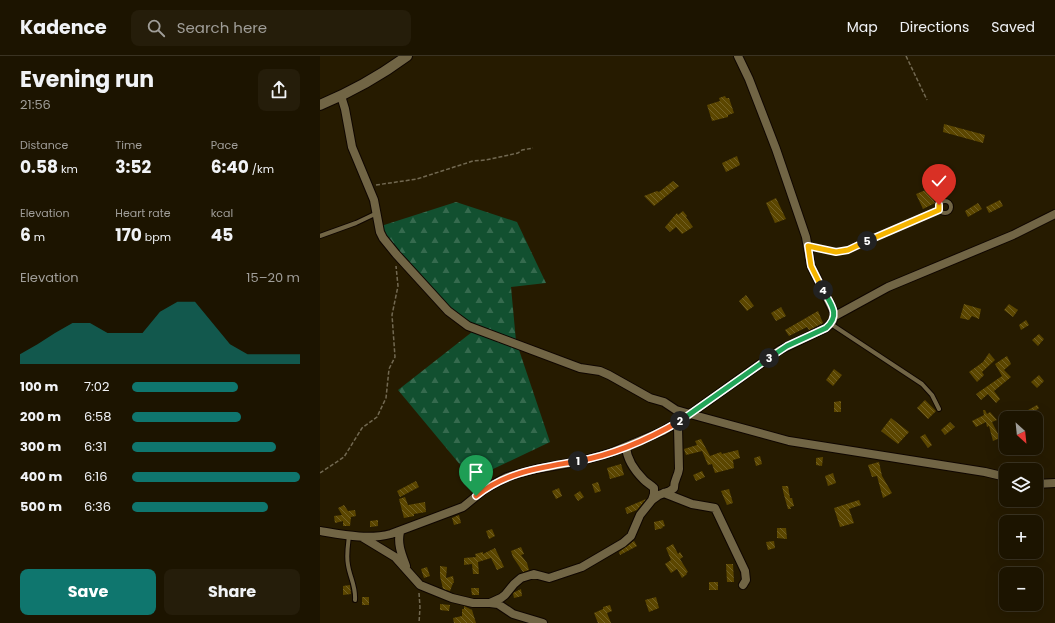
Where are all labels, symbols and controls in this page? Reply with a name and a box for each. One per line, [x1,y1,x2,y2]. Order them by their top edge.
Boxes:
search box [131,10,411,46]
text: Kadence [20,14,107,41]
icon: search [145,17,167,39]
text: Search here [177,17,267,38]
text: Map [847,17,878,37]
text: Directions [900,17,969,37]
text: Saved [991,17,1035,37]
text: Evening run [20,64,154,95]
button: share [258,69,300,111]
text: 21:56 [20,95,51,114]
text: Distance [20,137,68,153]
text: Time [115,137,142,153]
text: Pace [211,137,238,153]
text: 0.58 [20,155,58,179]
text: 3:52 [115,155,151,179]
text: 6:40 [211,155,249,179]
text: km [58,161,78,177]
text: /km [249,161,274,177]
pin [922,164,956,205]
icon: check [928,170,950,192]
text: Elevation [20,205,70,221]
text: Heart rate [115,205,171,221]
text: kcal [211,205,233,221]
text: 6 [20,223,31,247]
text: 170 [115,223,142,247]
text: 45 [211,223,233,247]
text: m [31,229,45,245]
text: bpm [142,229,171,245]
pin: 5 [857,231,877,251]
text: 5 [863,233,871,249]
text: Elevation [20,268,79,287]
text: 15–20 m [246,268,300,287]
pin: 4 [813,280,833,300]
text: 4 [819,282,827,298]
pin: 3 [759,348,779,368]
text: 3 [766,350,772,366]
text: 100 m [20,377,58,396]
text: 7:02 [84,377,110,396]
text: 200 m [20,407,61,426]
text: 6:58 [84,407,111,426]
pin: 2 [670,411,690,431]
north arrow [999,411,1043,455]
map controls [999,411,1043,611]
text: 2 [677,413,683,429]
text: 300 m [20,437,61,456]
text: 6:31 [84,437,107,456]
pin: 1 [568,451,588,471]
text: 1 [576,453,580,469]
pin [459,455,493,496]
icon: arrive [465,461,487,483]
button: layers [999,463,1043,507]
text: 400 m [20,467,62,486]
text: 6:16 [84,467,107,486]
text: 500 m [20,497,62,516]
text: 6:36 [84,497,111,516]
button: + [999,515,1043,559]
button: − [999,567,1043,611]
button: Save [20,569,156,615]
button: Share [164,569,300,615]

